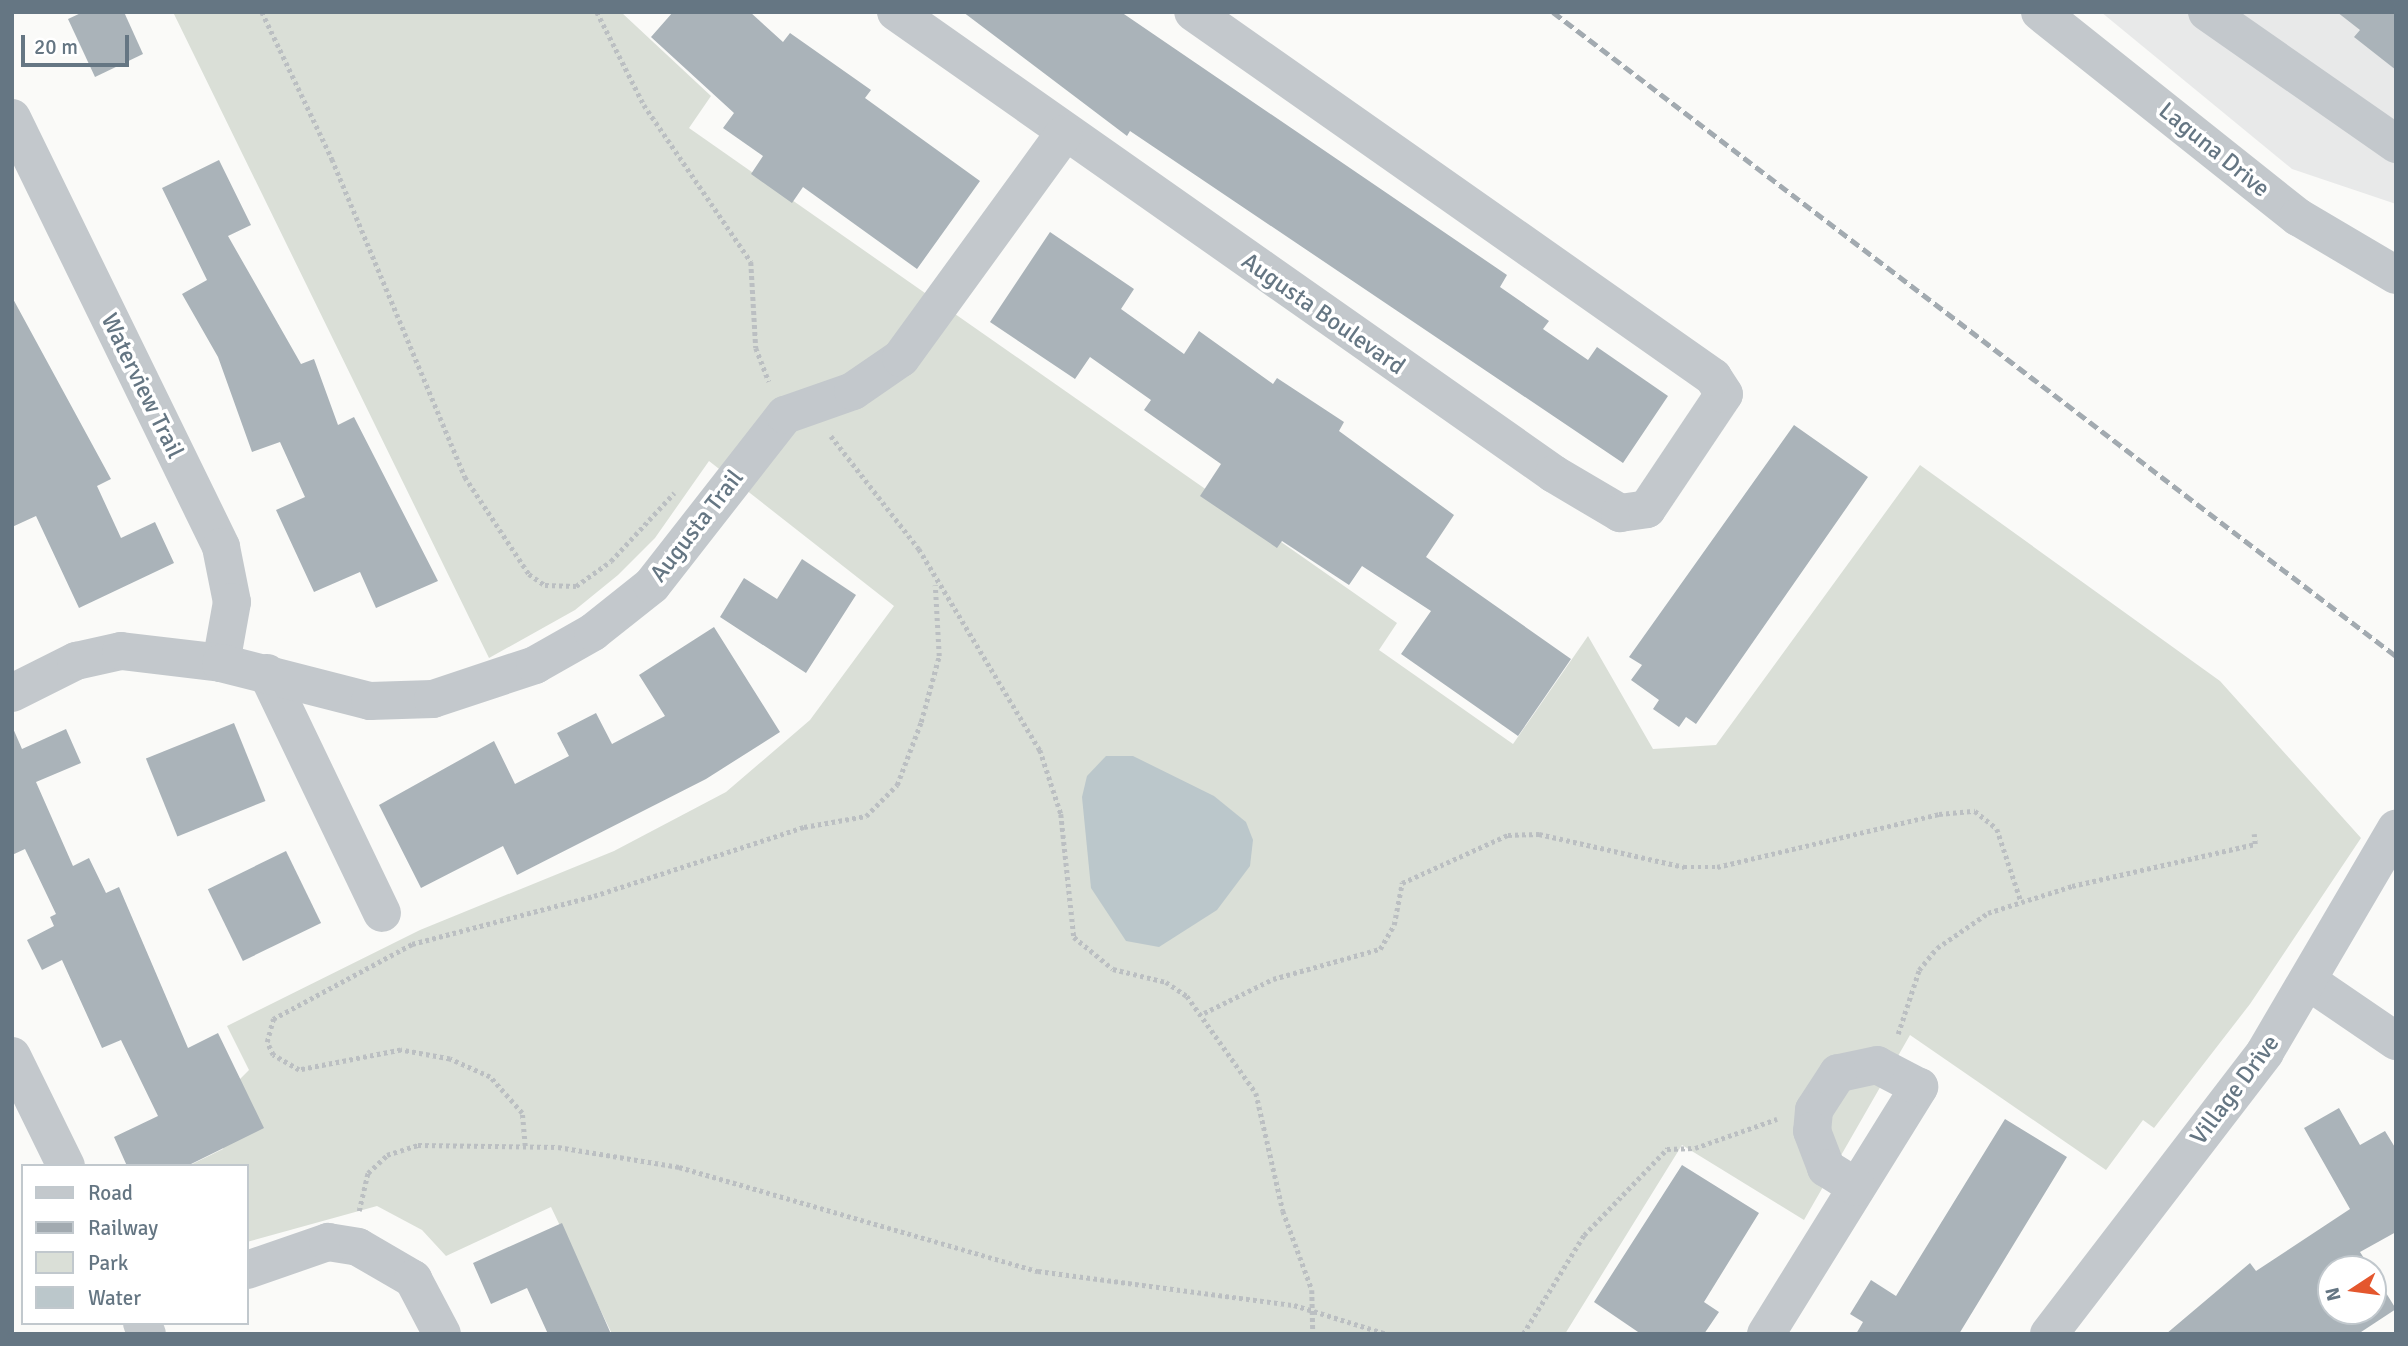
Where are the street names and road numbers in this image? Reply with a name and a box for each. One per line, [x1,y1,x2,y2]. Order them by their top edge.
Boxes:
street label: Laguna Drive [2153,97,2275,203]
street label: Augusta Boulevard [1236,247,1410,381]
street label: Waterview Trail [94,309,190,463]
street label: Augusta Trail [644,464,750,588]
street label: Village Drive [2184,1029,2286,1151]

